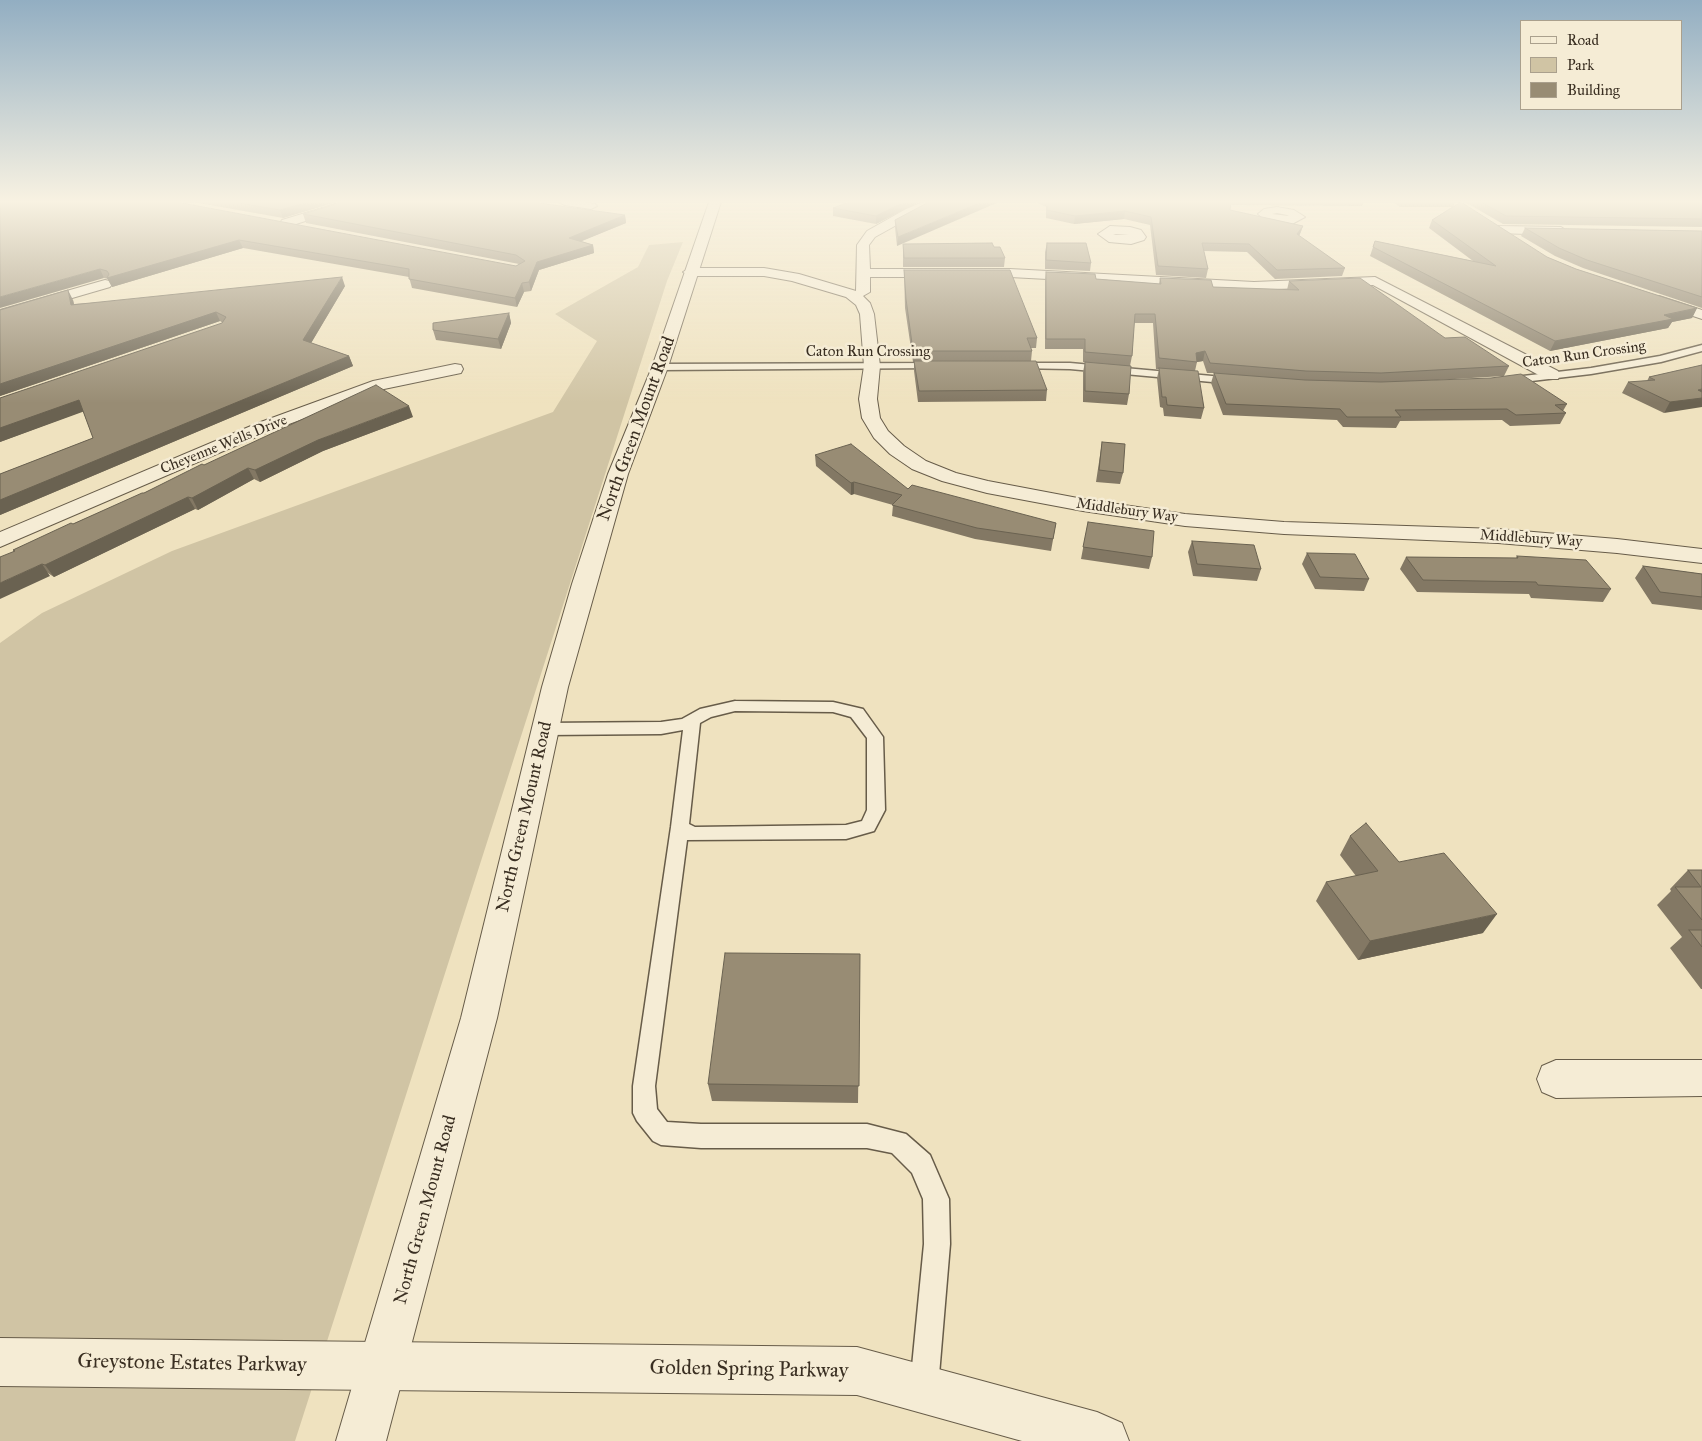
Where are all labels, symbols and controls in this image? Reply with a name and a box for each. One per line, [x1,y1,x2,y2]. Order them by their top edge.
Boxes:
legend [1520,20,1682,110]
text: Road [1567,31,1599,49]
text: Park [1567,56,1594,74]
text: Building [1567,81,1620,99]
street label: North Green Mount Road [594,334,680,524]
street label: Caton Run Crossing [1521,337,1647,373]
street label: Caton Run Crossing [806,343,930,361]
street label: Cheyenne Wells Drive [158,411,290,479]
street label: Middlebury Way [1075,495,1179,527]
street label: Middlebury Way [1479,526,1583,552]
street label: North Green Mount Road [493,720,557,914]
street label: North Green Mount Road [390,1113,462,1307]
street label: Greystone Estates Parkway [77,1349,307,1379]
street label: Golden Spring Parkway [649,1356,849,1384]

